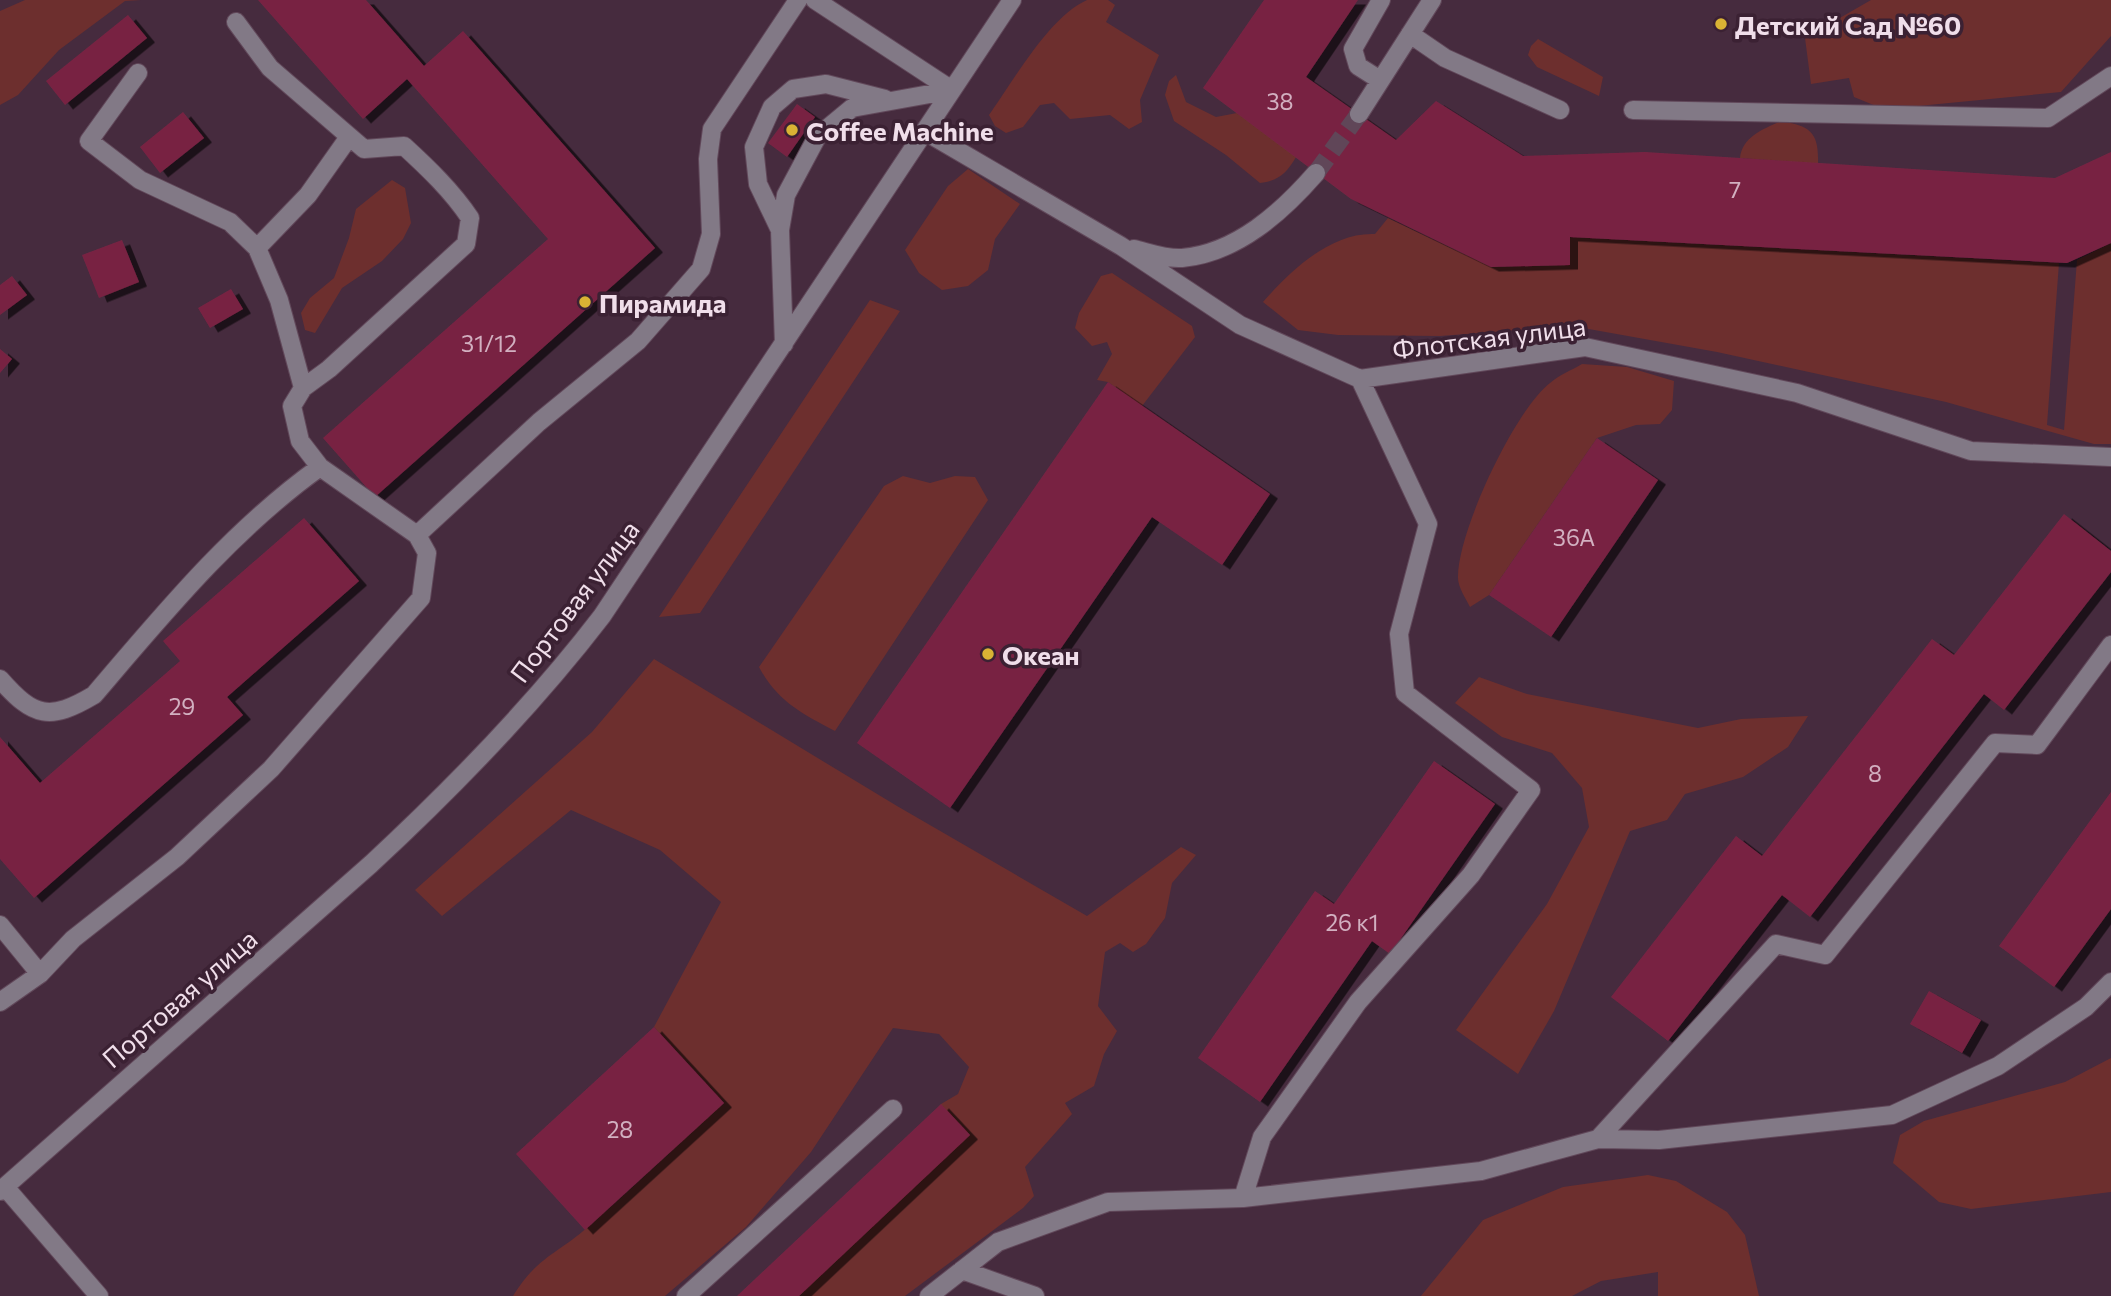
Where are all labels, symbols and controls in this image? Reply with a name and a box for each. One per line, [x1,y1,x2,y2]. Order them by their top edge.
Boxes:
place label: Детский Сад №60 [1735,9,1961,40]
marker: Детский Сад №60 [1713,16,1729,32]
house number: 38 [1266,87,1294,115]
place label: Coffee Machine [806,115,994,146]
marker: Coffee Machine [784,122,800,138]
house number: 7 [1729,175,1741,203]
place label: Пирамида [599,287,726,318]
marker: Пирамида [577,294,593,310]
street label: Флотская улица [1391,310,1587,364]
house number: 31/12 [461,329,517,357]
street label: Портовая улица [503,514,645,688]
house number: 36А [1553,523,1595,551]
place label: Океан [1002,639,1080,670]
marker: Океан [980,646,996,662]
house number: 29 [169,692,195,720]
house number: 8 [1868,759,1882,787]
house number: 26 к1 [1325,908,1379,936]
street label: Портовая улица [95,922,263,1074]
house number: 28 [607,1115,633,1143]

